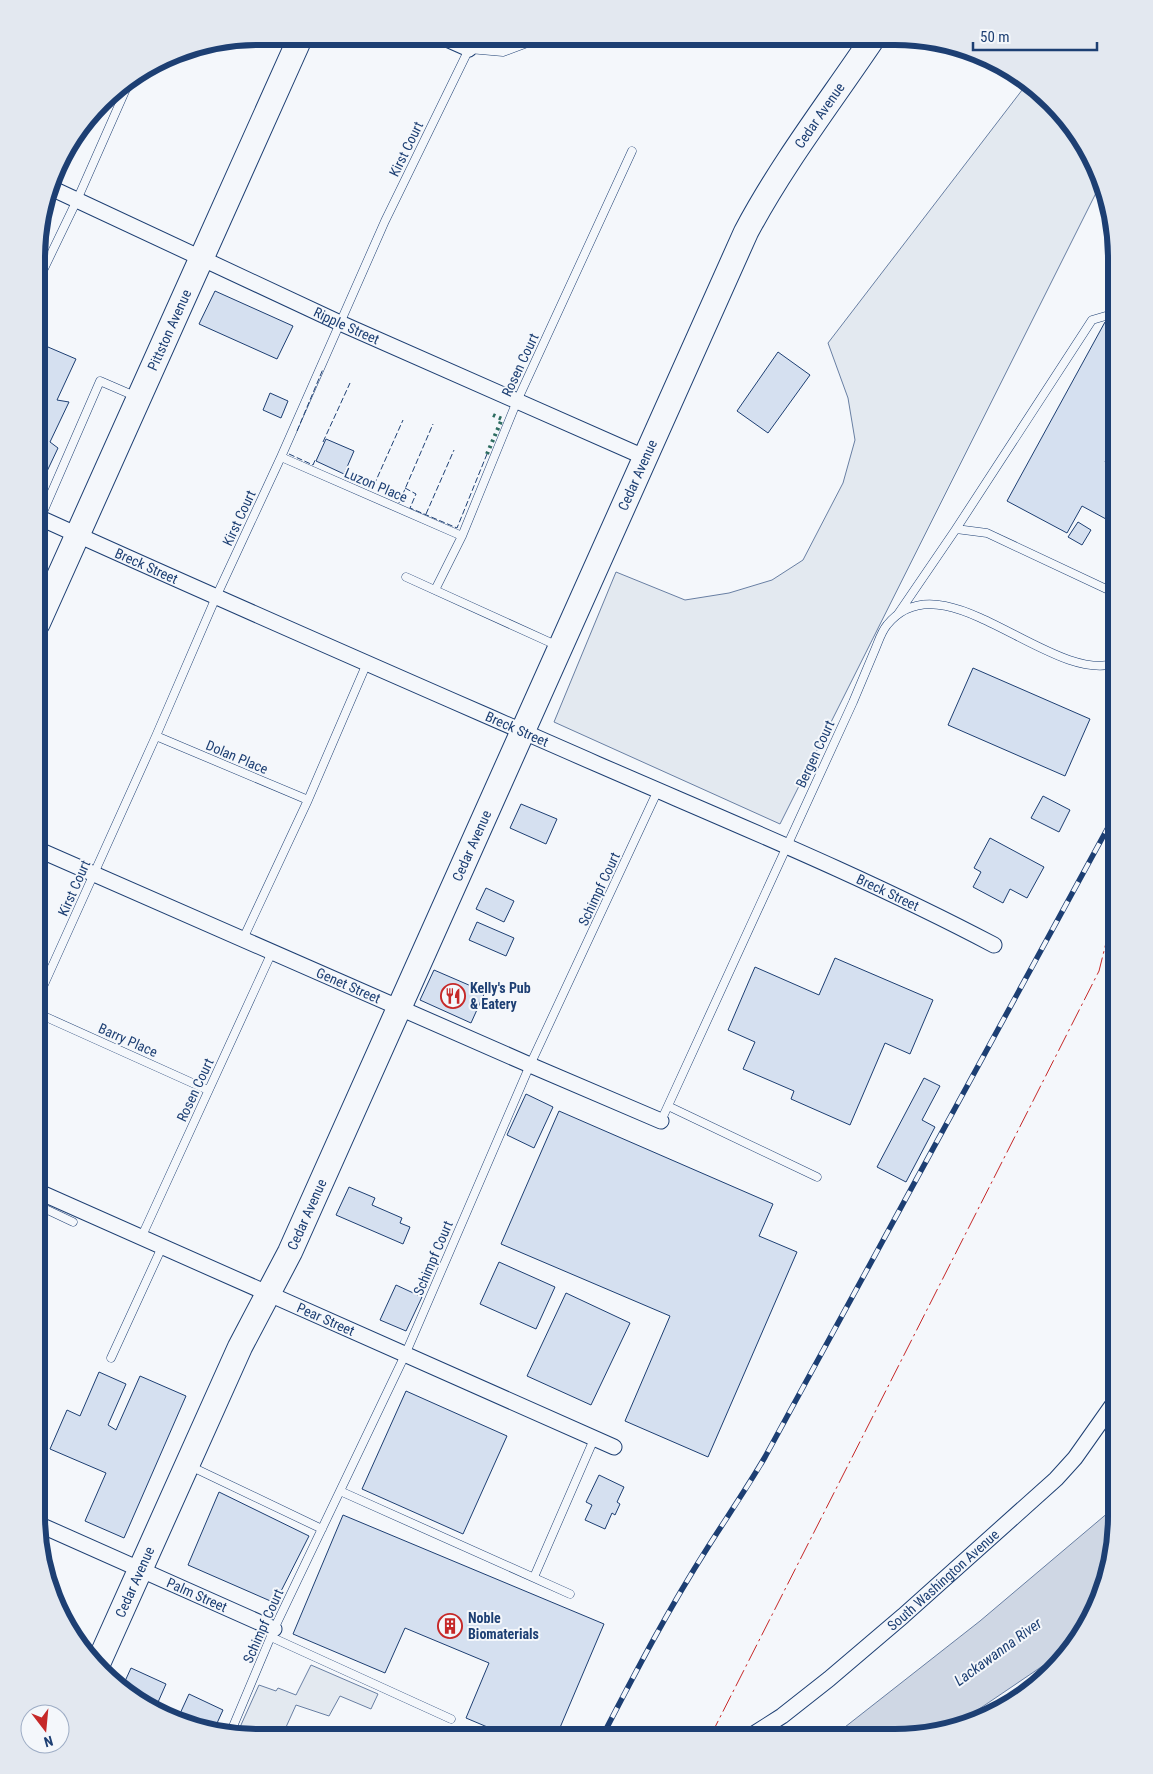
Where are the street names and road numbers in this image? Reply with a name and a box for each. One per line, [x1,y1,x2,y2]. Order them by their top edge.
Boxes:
street label: Cedar Avenue [791,79,848,151]
street label: Kirst Court [386,119,426,179]
street label: Pittston Avenue [144,287,195,373]
street label: Ripple Street [311,304,382,347]
street label: Rosen Court [498,331,542,399]
street label: Cedar Avenue [615,437,660,513]
street label: Luzon Place [342,465,410,506]
street label: Kirst Court [219,488,259,548]
street label: Breck Street [113,545,180,587]
street label: Breck Street [483,708,551,750]
street label: Bergen Court [792,718,838,790]
street label: Dolan Place [204,737,271,777]
street label: Cedar Avenue [449,807,495,884]
street label: Schimpf Court [575,850,623,928]
street label: Kirst Court [55,858,93,918]
street label: Breck Street [854,871,922,914]
street label: Genet Street [314,964,383,1006]
street label: Barry Place [96,1020,160,1060]
street label: Rosen Court [173,1056,217,1124]
street label: Cedar Avenue [284,1176,330,1252]
street label: Schimpf Court [410,1218,456,1298]
street label: Pear Street [295,1299,357,1339]
street label: South Washington Avenue [884,1526,1002,1634]
street label: Cedar Avenue [112,1544,158,1620]
street label: Palm Street [164,1574,230,1615]
street label: Schimpf Court [240,1587,286,1665]

